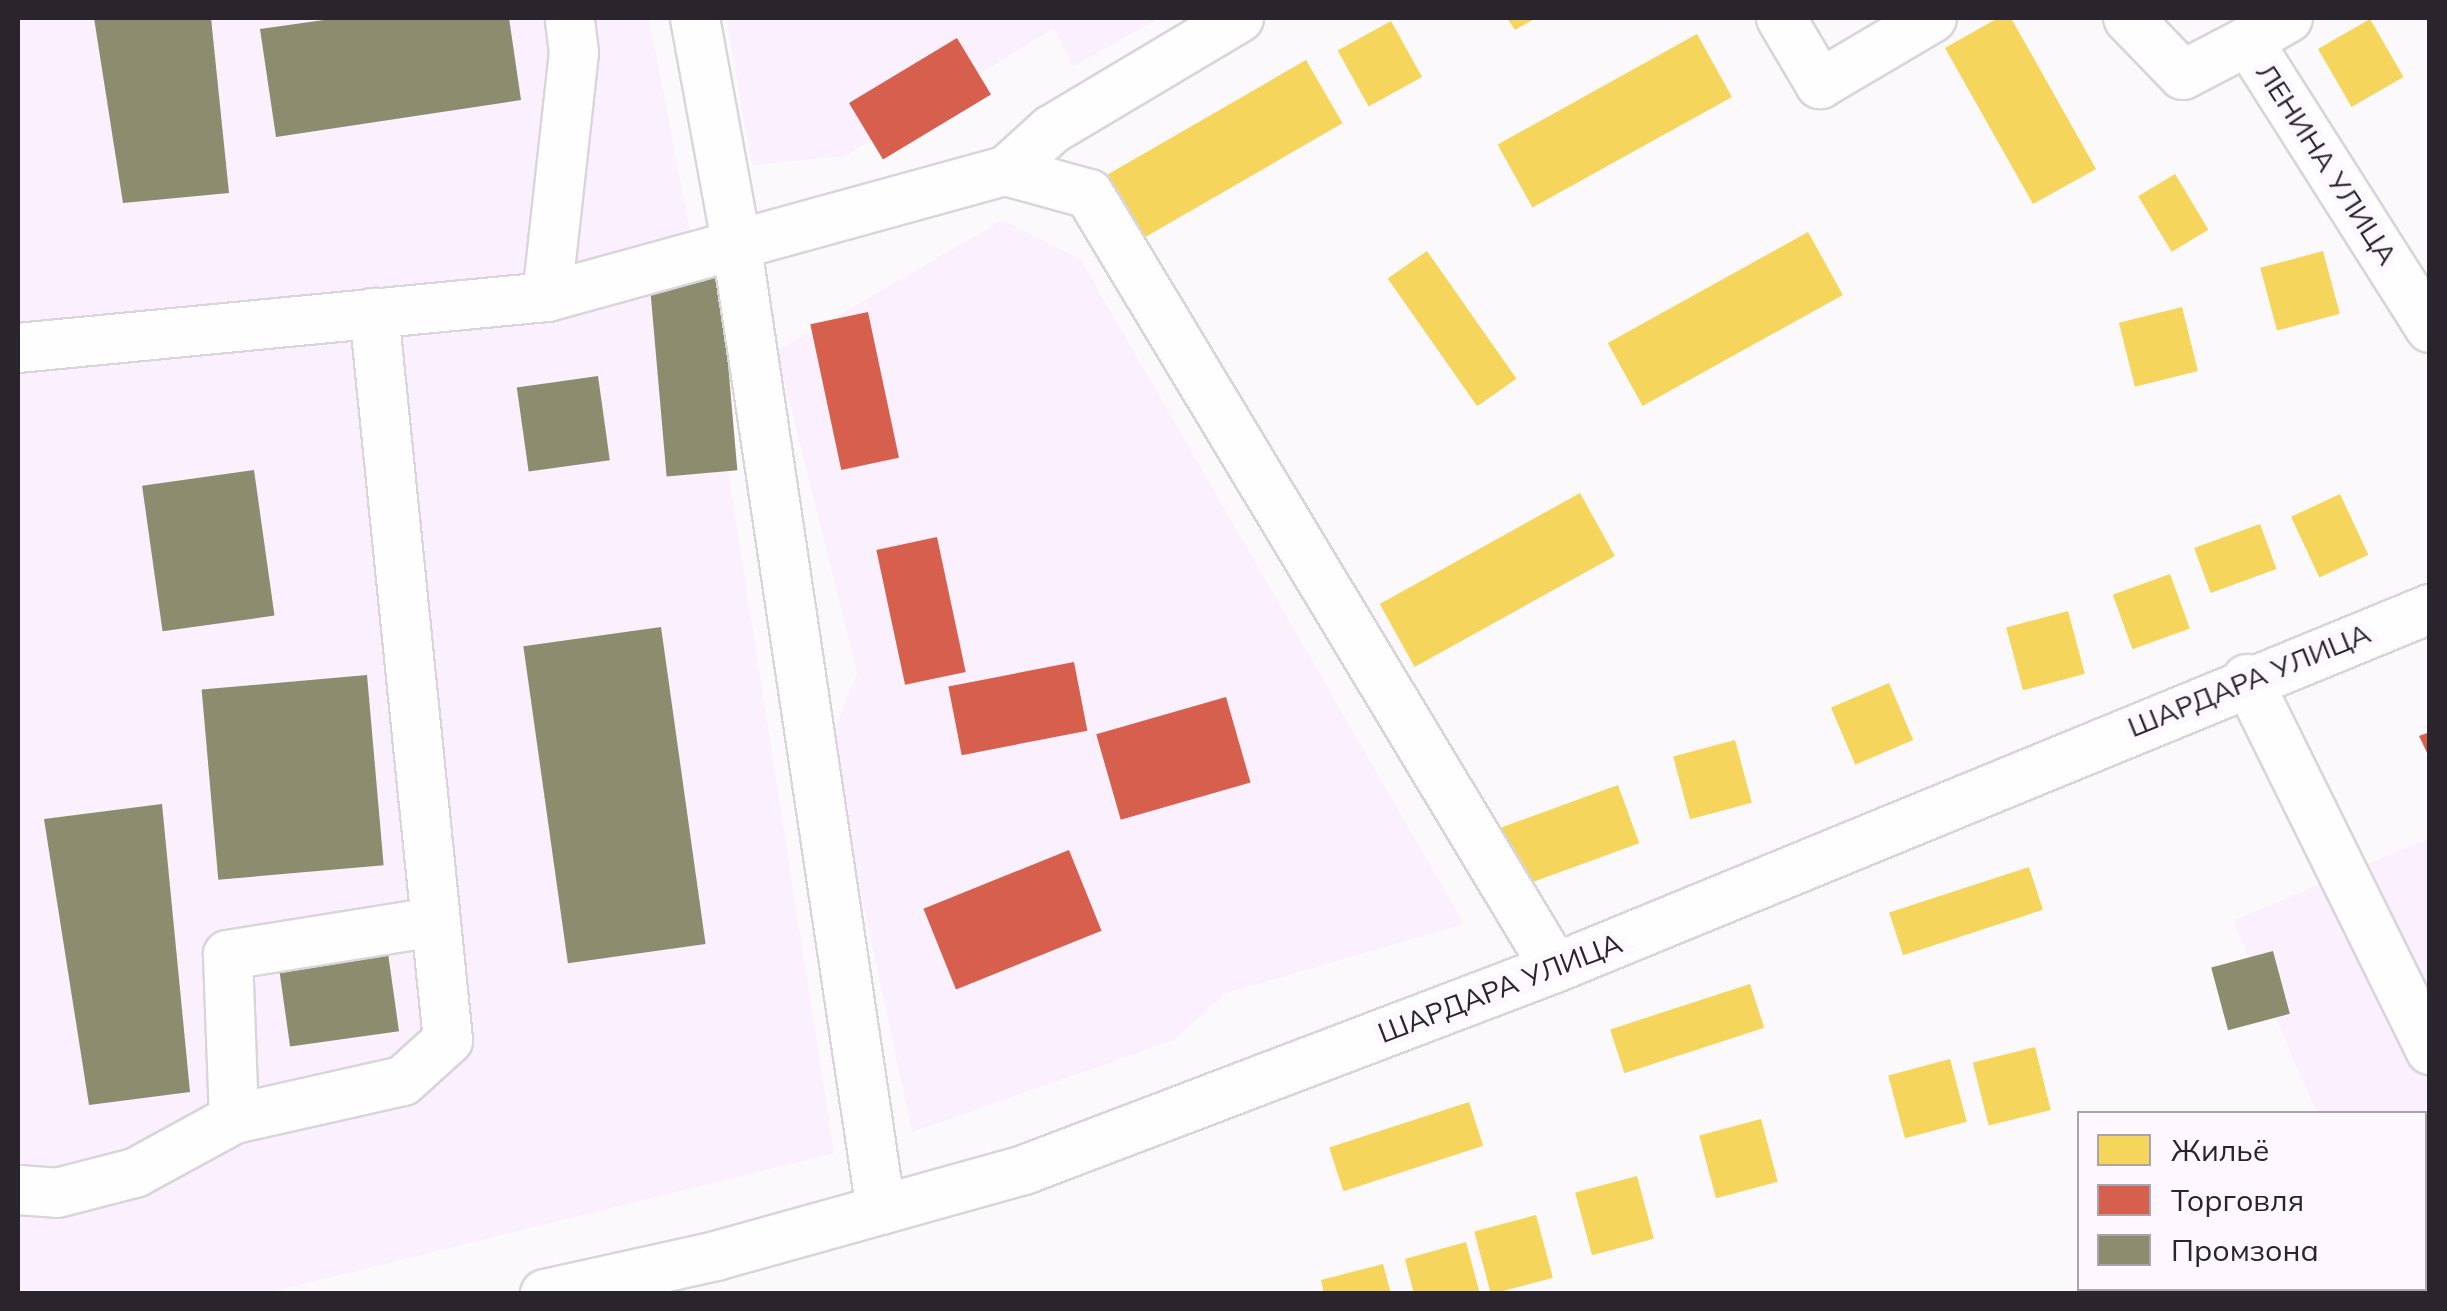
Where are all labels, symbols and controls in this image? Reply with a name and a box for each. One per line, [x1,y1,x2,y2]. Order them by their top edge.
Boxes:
street label: ЛЕНИНА УЛИЦА [2249,57,2405,271]
street label: ШАРДАРА УЛИЦА [2123,616,2375,744]
street label: ШАРДАРА УЛИЦА [1373,926,1627,1050]
legend [2077,1111,2427,1291]
text: Жильё [2171,1131,2269,1169]
text: Торговля [2171,1181,2304,1219]
text: Промзона [2171,1231,2319,1269]

